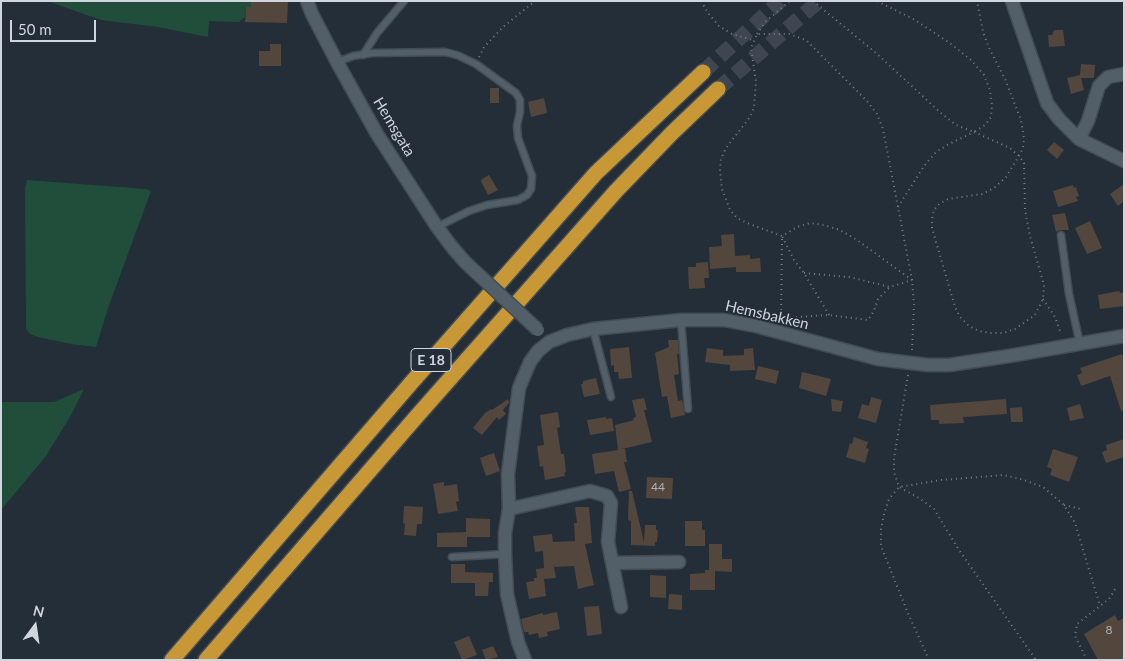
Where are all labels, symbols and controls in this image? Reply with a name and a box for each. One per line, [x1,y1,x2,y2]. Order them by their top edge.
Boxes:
scale bar [12,10,99,42]
text: 50 m [18,20,52,38]
street label: Hemsgata [369,94,419,160]
street label: Hemsbakken [724,297,810,333]
road number: E 18 [411,348,451,372]
house number: 44 [651,480,665,494]
north arrow [10,601,60,651]
text: N [31,601,46,621]
house number: 8 [1106,623,1112,637]

